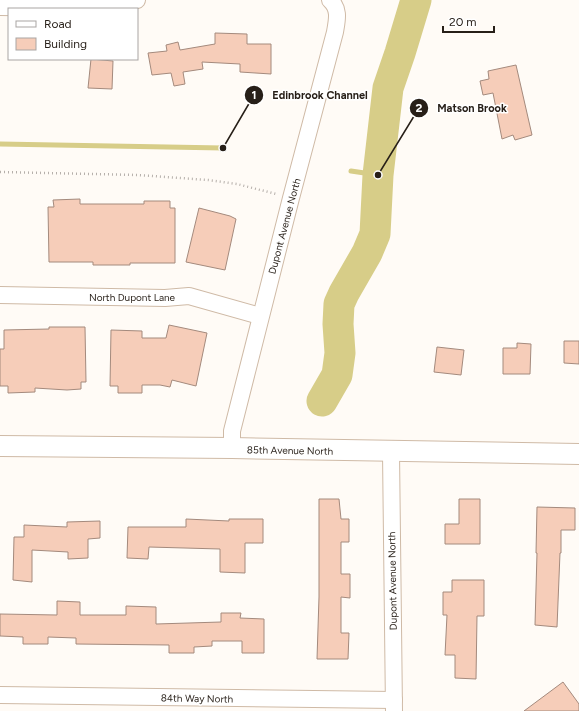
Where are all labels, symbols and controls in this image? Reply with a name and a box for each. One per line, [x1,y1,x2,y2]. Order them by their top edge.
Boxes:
legend [8,8,138,60]
scale bar [443,8,494,34]
text: 20 m [449,15,477,29]
text: Road [44,17,72,31]
text: Building [44,37,87,51]
callout: Edinbrook Channel [244,84,376,107]
text: 1 [251,88,257,102]
text: Edinbrook Channel [272,89,368,102]
callout: Matson Brook [409,97,514,120]
text: 2 [416,101,423,115]
text: Matson Brook [437,102,507,115]
street label: Dupont Avenue North [265,176,304,275]
street label: North Dupont Lane [89,291,176,304]
street label: 85th Avenue North [247,443,334,458]
street label: Dupont Avenue North [385,531,400,630]
street label: 84th Way North [161,691,234,706]

